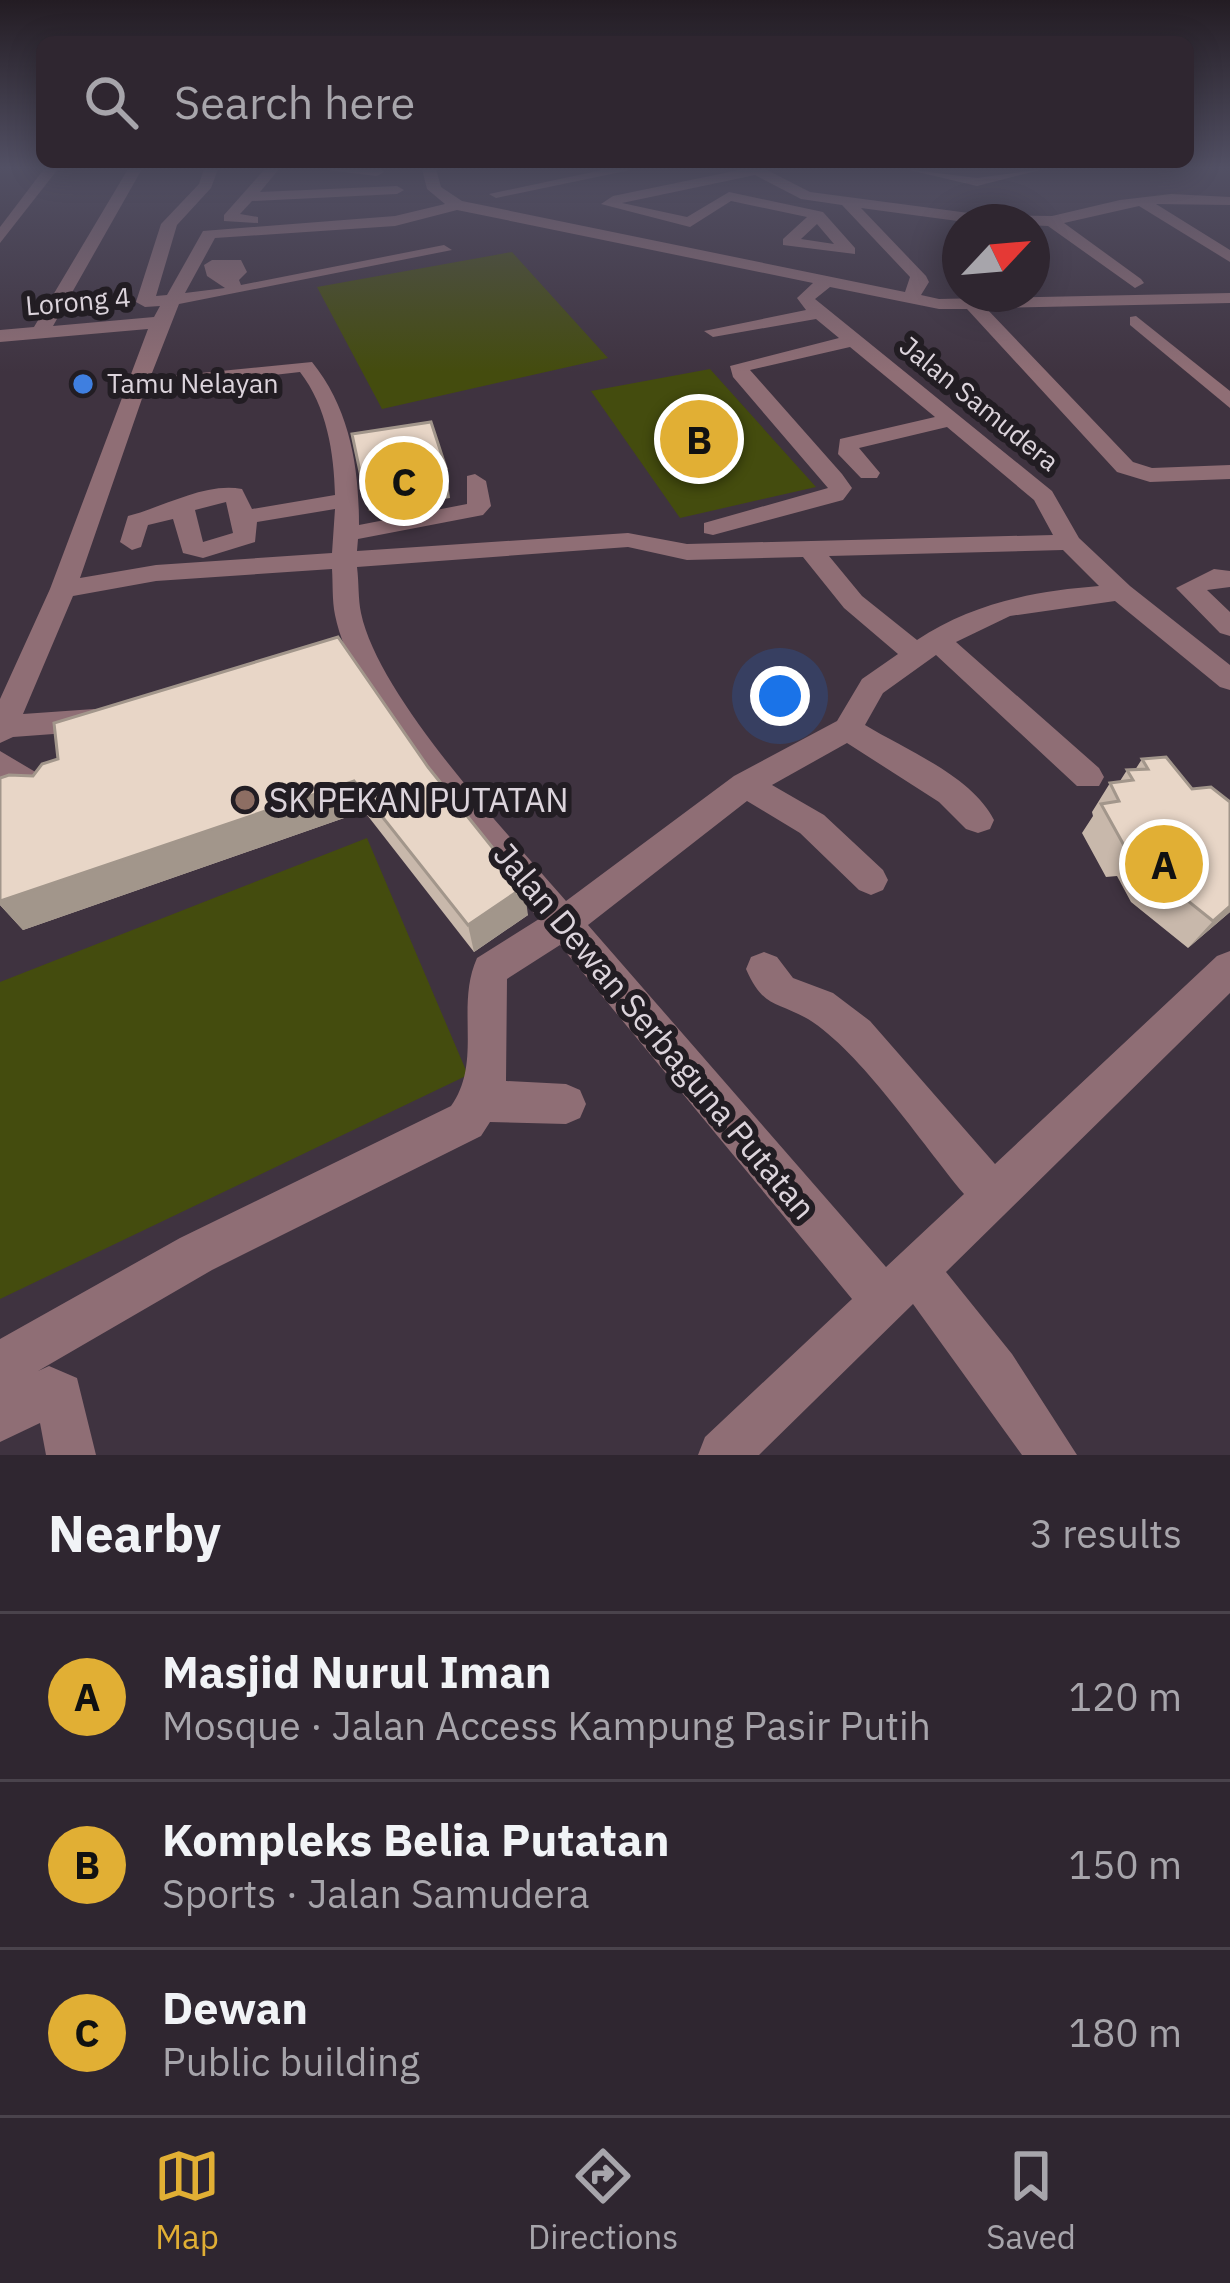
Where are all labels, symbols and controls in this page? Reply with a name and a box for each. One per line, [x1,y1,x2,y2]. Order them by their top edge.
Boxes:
search box [36,36,1194,168]
icon: search [78,69,144,135]
text: Search here [174,73,415,131]
north arrow [942,204,1050,312]
street label: Lorong 4 [24,278,132,323]
street label: Jalan Samudera [893,328,1067,478]
place label: Tamu Nelayan [107,365,279,400]
marker: Tamu Nelayan [70,371,96,397]
pin: B [660,394,738,484]
pin: C [365,436,443,526]
your location [750,666,810,726]
place label: SK PEKAN PUTATAN [269,778,569,821]
marker: SK PEKAN PUTATAN [232,787,258,813]
pin: A [1125,819,1203,909]
street label: Jalan Dewan Serbaguna Putatan [485,833,826,1228]
text: Nearby [48,1500,221,1566]
text: 3 results [1030,1508,1182,1559]
text: Masjid Nurul Iman [162,1642,552,1700]
text: A [74,1671,100,1722]
text: 120 m [1069,1671,1182,1722]
text: Mosque · Jalan Access Kampung Pasir Putih [162,1700,931,1751]
text: Kompleks Belia Putatan [162,1810,670,1868]
text: B [74,1839,100,1890]
text: 150 m [1069,1839,1182,1890]
text: Sports · Jalan Samudera [162,1868,590,1919]
text: Dewan [162,1978,308,2036]
text: C [74,2007,100,2058]
text: 180 m [1069,2007,1182,2058]
text: Public building [162,2036,420,2087]
tab: Map [154,2143,220,2258]
tab: Directions [528,2143,678,2258]
tab: Saved [986,2143,1076,2258]

